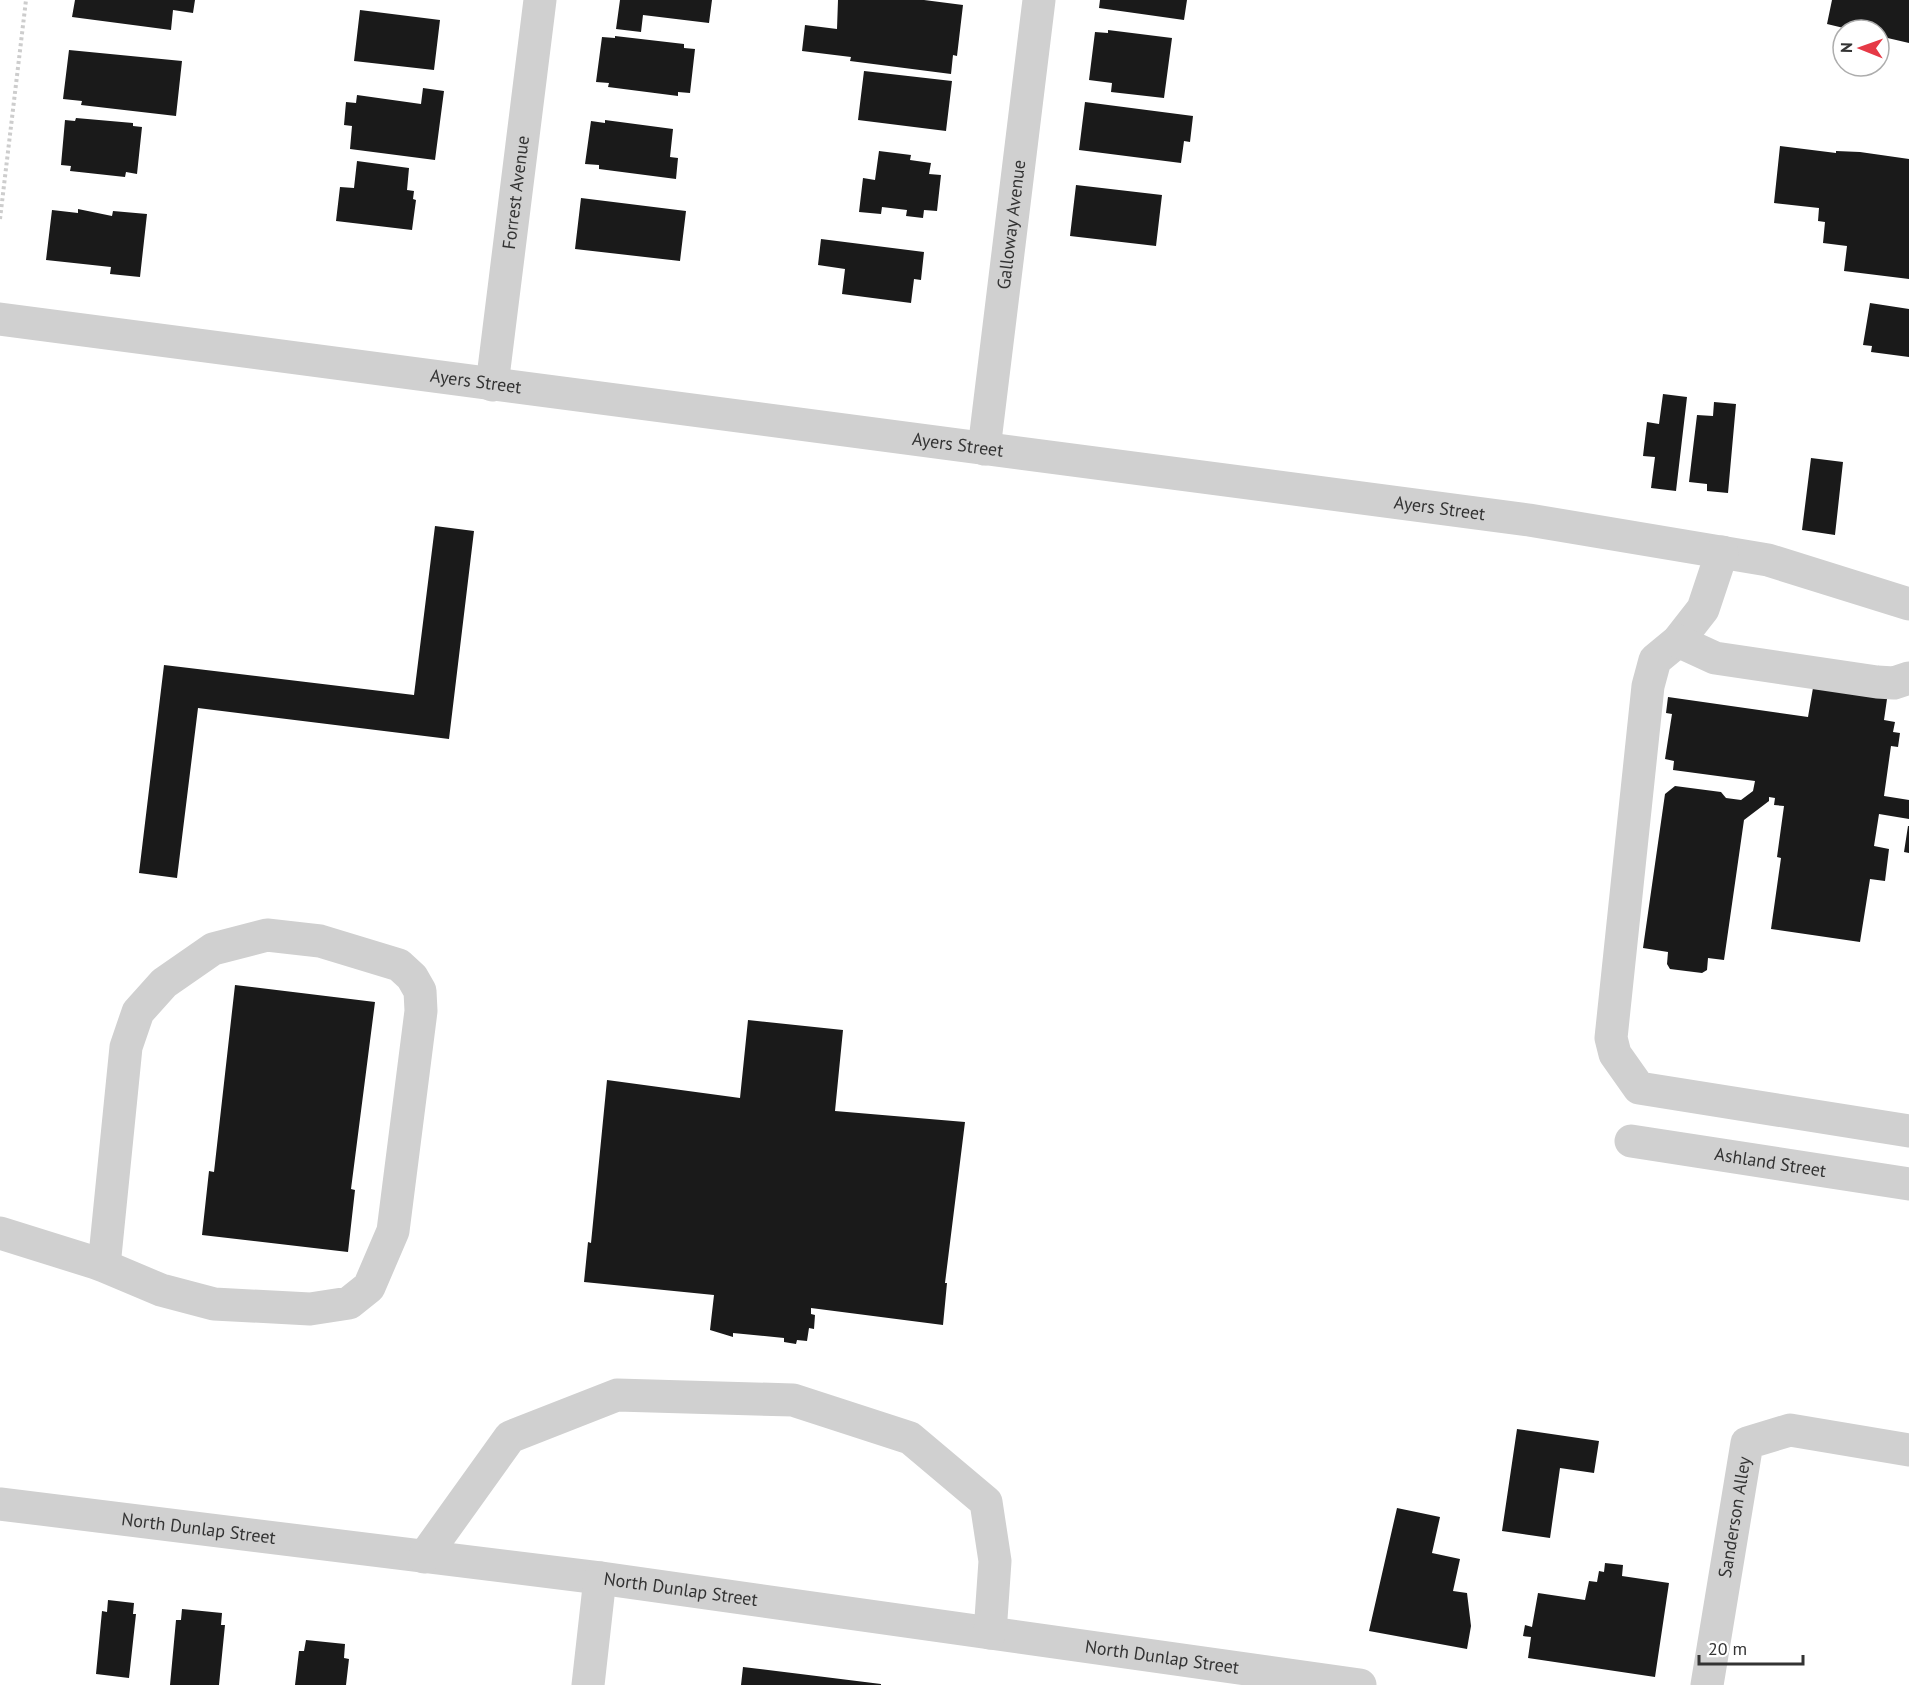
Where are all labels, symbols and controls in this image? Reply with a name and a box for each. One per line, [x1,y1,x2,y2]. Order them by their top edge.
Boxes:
north arrow [1831,18,1891,78]
text: N [1836,42,1856,53]
street label: Forrest Avenue [497,134,534,251]
street label: Galloway Avenue [992,159,1030,291]
street label: Ayers Street [429,364,523,398]
street label: Ayers Street [911,427,1005,462]
street label: Ayers Street [1393,490,1487,525]
street label: Ashland Street [1713,1142,1828,1182]
street label: Sanderson Alley [1713,1454,1756,1580]
street label: North Dunlap Street [120,1507,277,1549]
street label: North Dunlap Street [602,1567,759,1611]
scale bar [1699,1628,1802,1666]
street label: North Dunlap Street [1083,1634,1241,1679]
text: 20 m [1708,1637,1747,1660]

